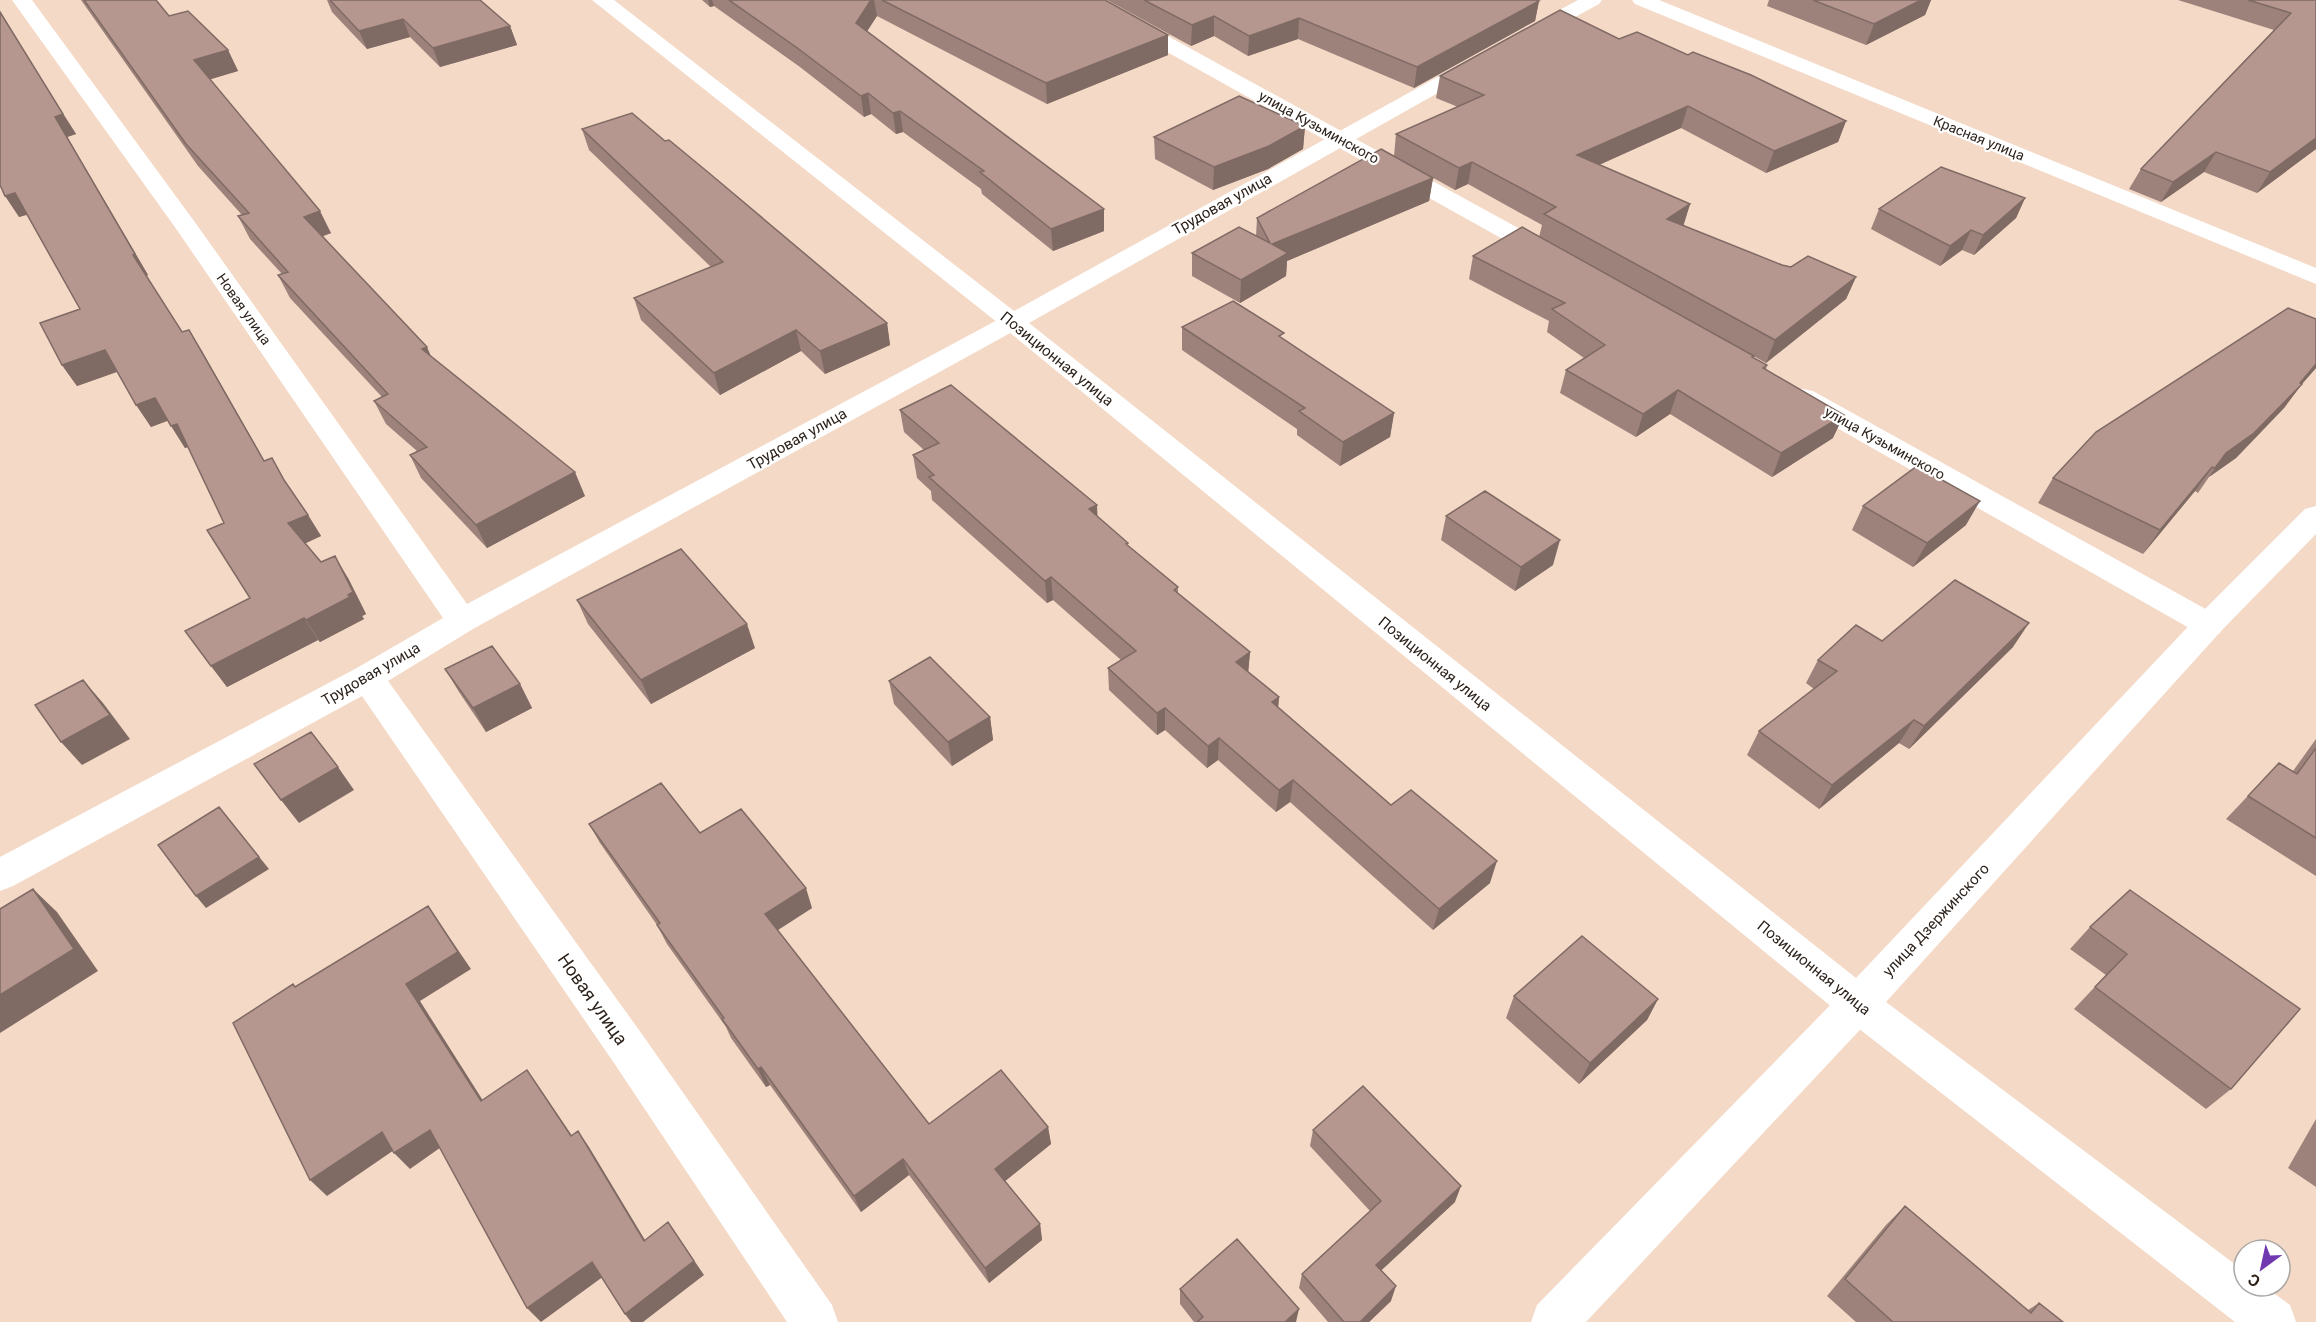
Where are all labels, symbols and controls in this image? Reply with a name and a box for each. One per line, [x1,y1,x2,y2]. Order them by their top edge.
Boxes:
street label: улица Кузьминского [1256,87,1382,167]
street label: Красная улица [1931,112,2027,164]
street label: Трудовая улица [1169,169,1275,239]
street label: Новая улица [214,270,274,348]
street label: Позиционная улица [997,308,1117,410]
street label: улица Кузьминского [1822,403,1948,483]
street label: Трудовая улица [744,404,850,474]
street label: Позиционная улица [1375,613,1495,715]
street label: Трудовая улица [319,639,423,709]
street label: улица Дзержинского [1879,860,1993,980]
street label: Позиционная улица [1754,917,1874,1019]
street label: Новая улица [554,949,632,1049]
north arrow [2232,1238,2292,1298]
text: С [2245,1269,2264,1291]

